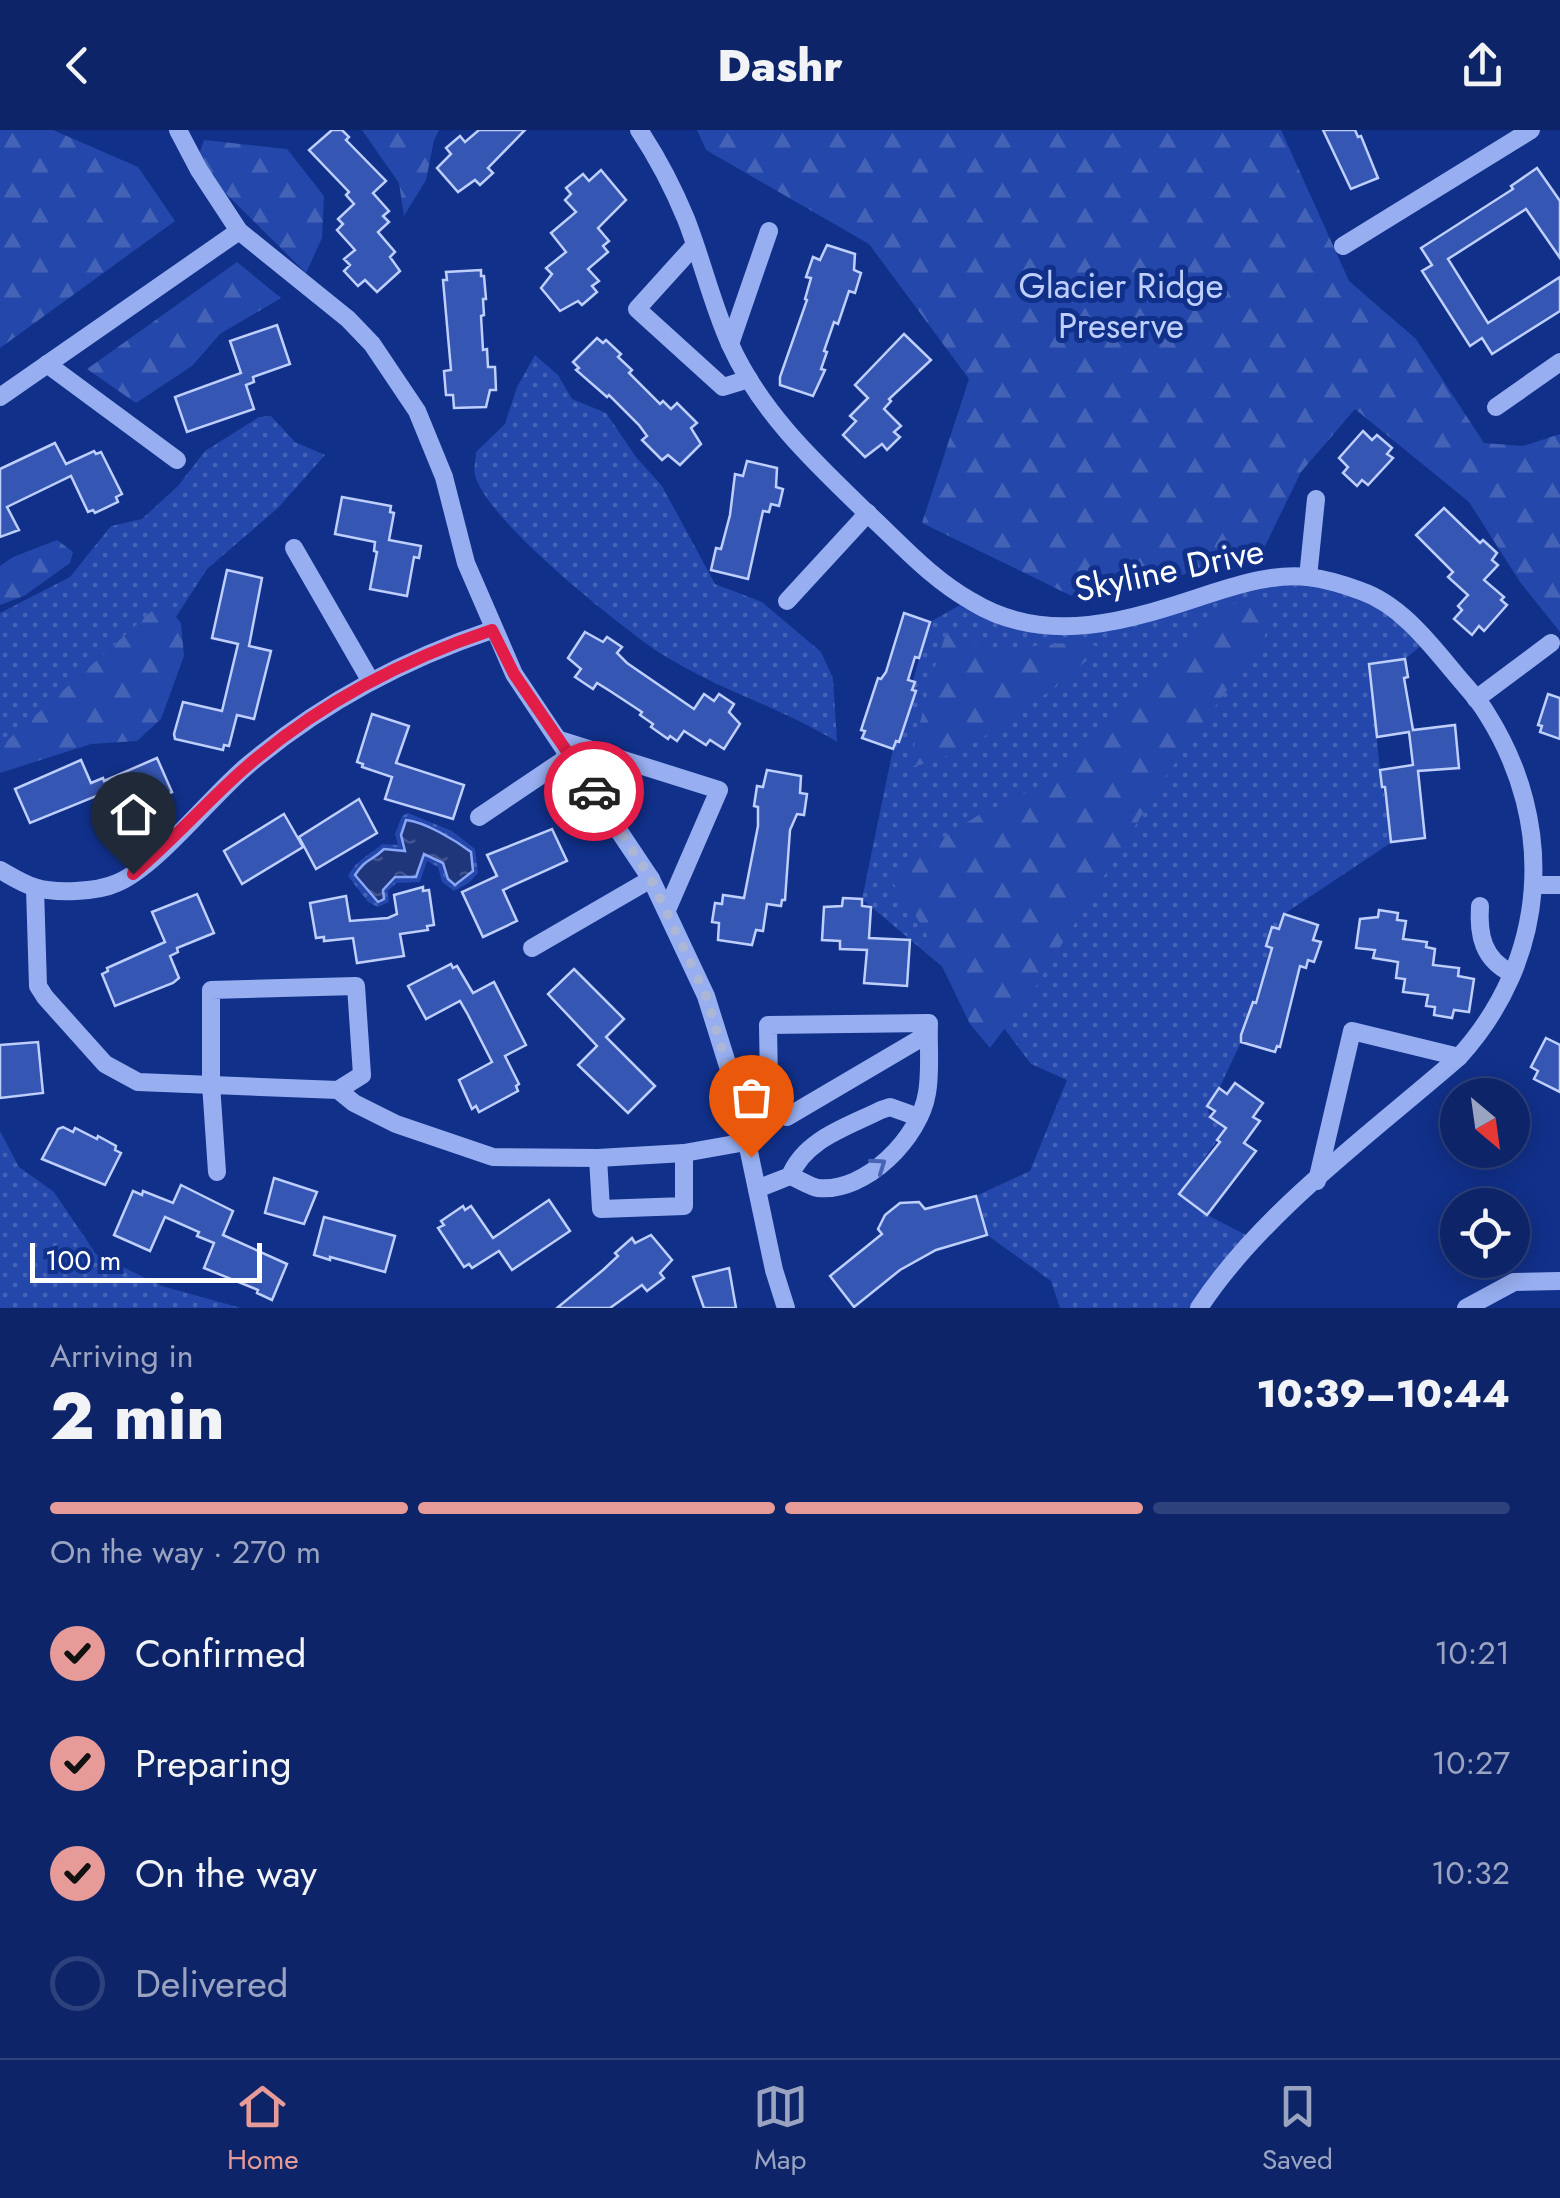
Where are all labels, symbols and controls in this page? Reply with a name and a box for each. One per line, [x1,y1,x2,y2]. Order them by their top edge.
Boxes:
text: Dashr [717,33,843,98]
icon: back [50,38,105,93]
icon: share [1455,38,1510,93]
park label: Glacier Ridge Preserve [1019,261,1224,351]
street label: Skyline Drive [1070,526,1268,614]
courier [544,741,644,841]
icon: car [567,764,622,819]
pin [91,772,176,875]
icon: home [106,787,161,842]
pin [709,1055,794,1158]
icon: bag [724,1070,779,1125]
north arrow [1440,1078,1530,1168]
map controls [1440,1078,1530,1278]
one-way arrow [868,1159,886,1177]
button: locate [1440,1188,1530,1278]
scale bar [30,1238,262,1282]
text: 100 m [45,1240,121,1281]
text: Arriving in [50,1333,194,1379]
text: 10:39–10:44 [1256,1366,1510,1421]
text: 2 min [50,1369,225,1463]
text: On the way · 270 m [50,1529,321,1575]
icon: check [50,1626,105,1681]
text: Confirmed [135,1626,306,1681]
text: 10:21 [1434,1630,1510,1676]
icon: check [50,1736,105,1791]
text: Preparing [135,1736,292,1791]
text: 10:27 [1432,1740,1510,1786]
icon: check [50,1846,105,1901]
text: On the way [135,1846,317,1901]
text: 10:32 [1431,1850,1510,1896]
text: Delivered [135,1956,288,2011]
tab: Home [227,2079,299,2180]
tab: Map [753,2079,808,2180]
tab: Saved [1262,2079,1333,2180]

